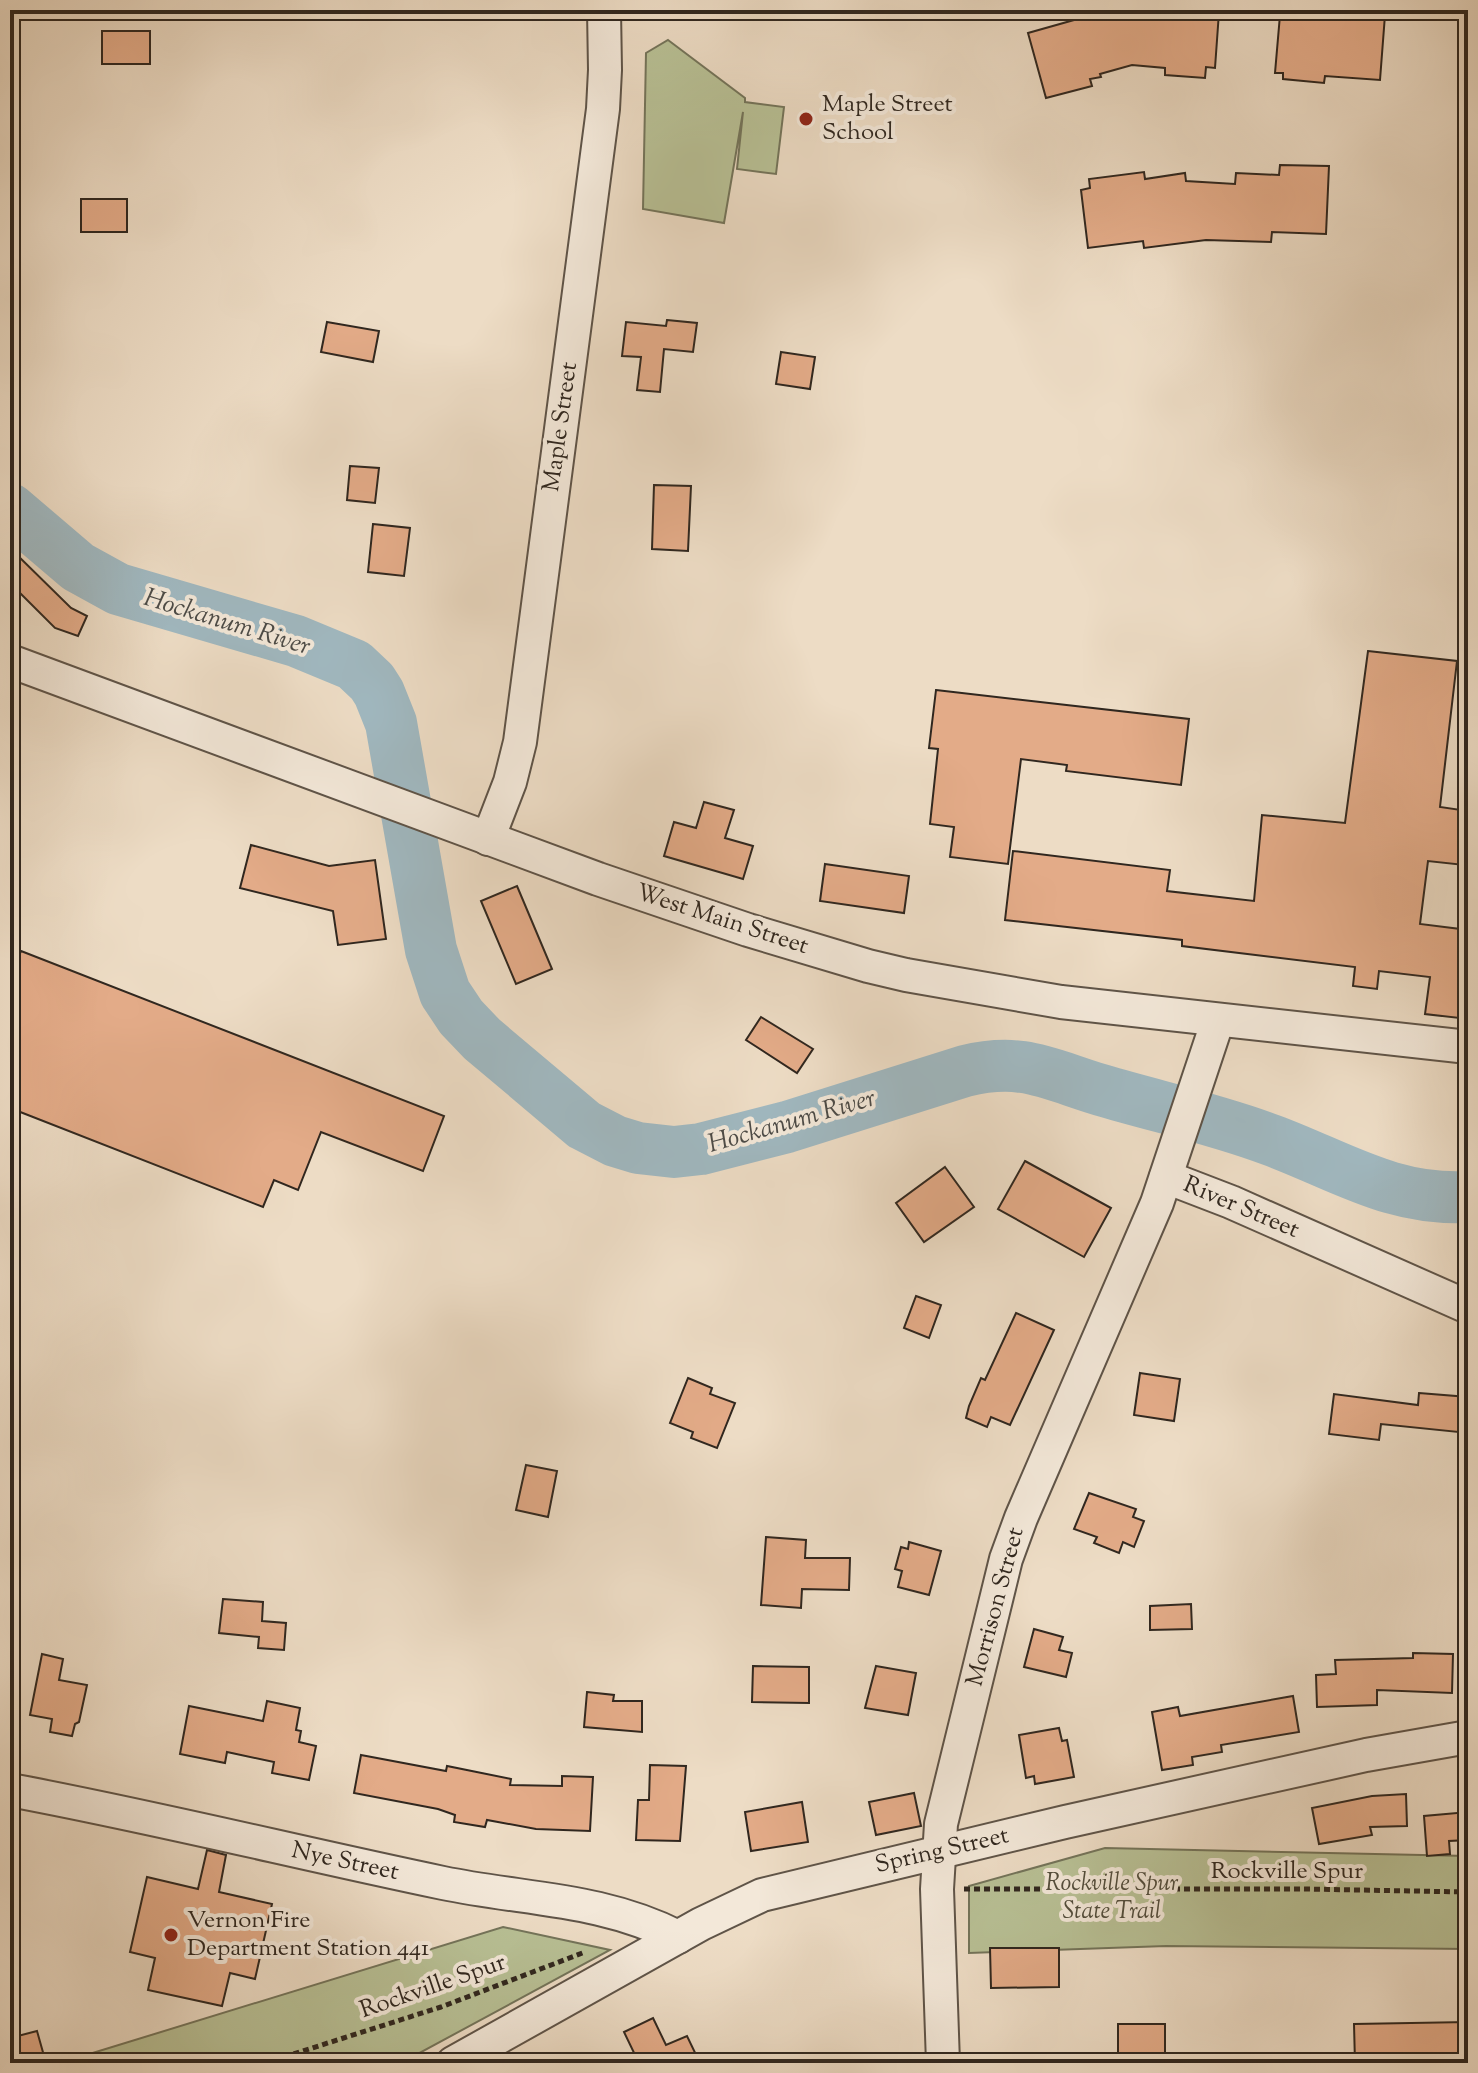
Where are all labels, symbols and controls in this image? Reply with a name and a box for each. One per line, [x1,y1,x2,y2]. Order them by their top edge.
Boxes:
place label: Maple Street School [822,88,953,150]
marker: Maple Street School [797,110,815,128]
street label: Maple Street [535,360,587,494]
water label: Hockanum River [139,580,315,666]
street label: West Main Street [631,876,813,964]
water label: Hockanum River [704,1080,880,1164]
street label: River Street [1178,1168,1304,1248]
street label: Morrison Street [958,1524,1034,1690]
street label: Spring Street [872,1819,1012,1883]
street label: Nye Street [288,1834,402,1890]
street label: Rockville Spur [1211,1855,1363,1889]
park label: Rockville Spur State Trail [1045,1867,1179,1929]
place label: Vernon Fire Department Station 441 [187,1904,429,1966]
marker: Vernon Fire Department Station 441 [162,1926,180,1944]
street label: Rockville Spur [355,1946,511,2028]

